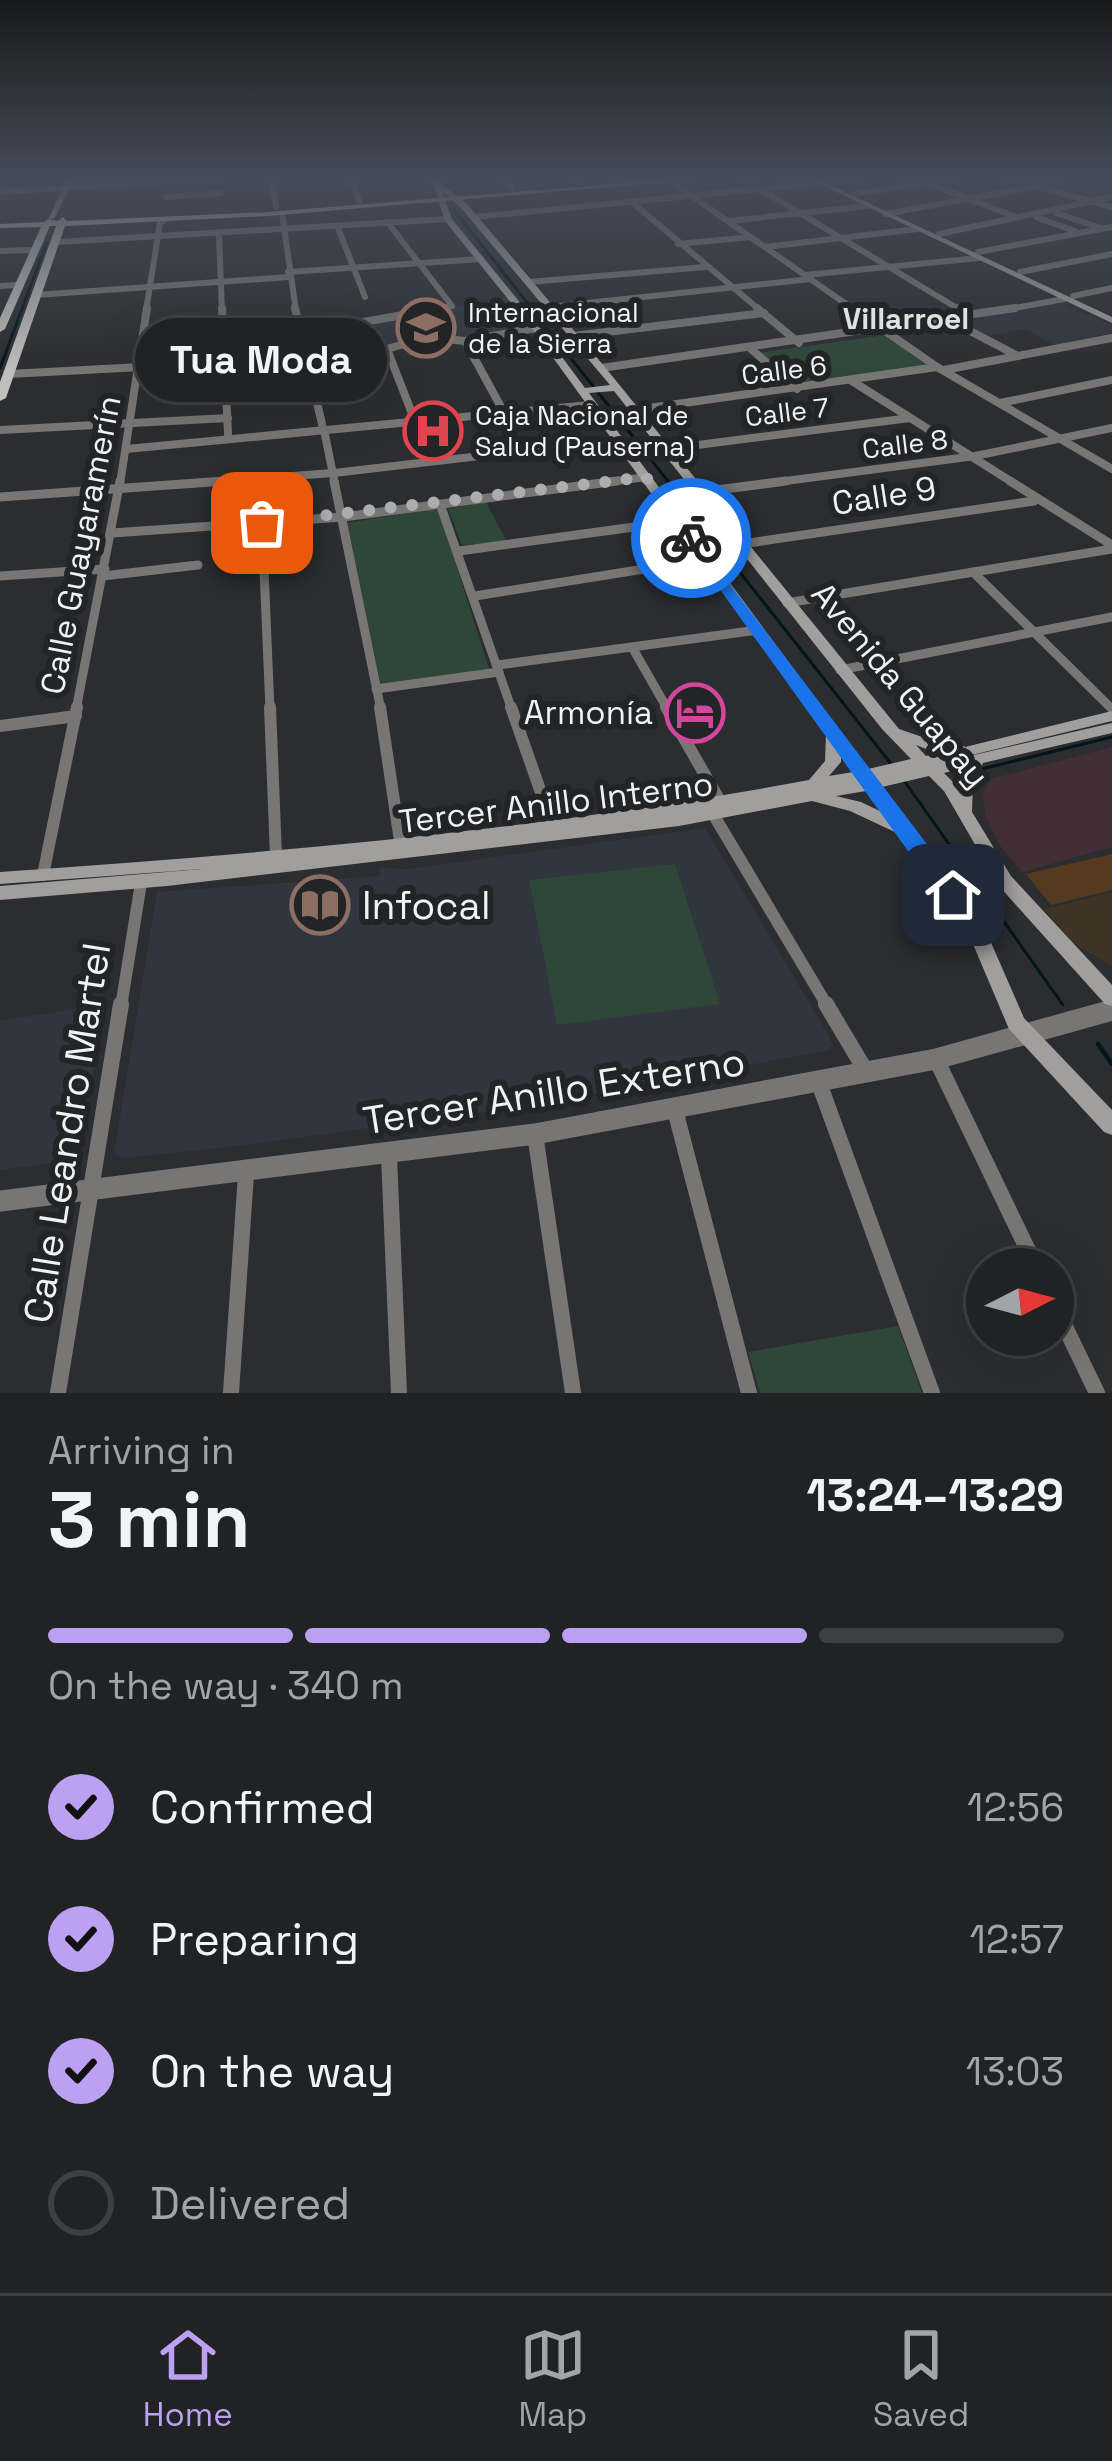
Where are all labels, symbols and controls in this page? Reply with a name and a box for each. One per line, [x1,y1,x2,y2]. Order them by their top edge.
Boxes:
place label: Internacional de la Sierra [468,295,639,361]
school or university icon: Internacional de la Sierra [395,297,457,359]
district label: Villarroel [843,299,969,338]
callout: Tua Moda [136,319,388,403]
text: Tua Moda [170,335,352,384]
street label: Calle 6 [739,347,829,393]
street label: Calle 7 [743,389,831,435]
street label: Calle Guayaramerín [31,392,131,698]
place label: Caja Nacional de Salud (Pauserna) [475,398,695,464]
hospital icon: Caja Nacional de Salud (Pauserna) [402,400,464,462]
street label: Calle 8 [860,421,950,467]
street label: Calle 9 [829,467,939,525]
pin [211,472,313,574]
courier [631,478,751,598]
icon: bag [229,490,295,556]
icon: bike [658,505,724,571]
street label: Avenida Guapay [802,574,998,796]
hotel icon: Armonía [664,682,726,744]
place label: Armonía [524,692,653,734]
street label: Tercer Anillo Interno [396,763,716,843]
pin [902,844,1004,946]
icon: home [920,862,986,928]
library icon: Infocal [289,874,351,936]
place label: Infocal [362,881,491,930]
street label: Calle Leandro Martel [13,939,121,1327]
street label: Tercer Anillo Externo [359,1037,749,1145]
north arrow [966,1248,1074,1356]
map controls [966,1248,1074,1356]
text: Arriving in [48,1426,235,1475]
text: 13:24–13:29 [807,1467,1064,1524]
text: 3 min [48,1470,251,1570]
text: On the way · 340 m [48,1661,404,1710]
icon: check [48,1774,114,1840]
text: Confirmed [150,1779,375,1836]
text: 12:56 [967,1783,1064,1832]
icon: check [48,1906,114,1972]
text: Preparing [150,1911,359,1968]
text: 12:57 [969,1915,1064,1964]
icon: check [48,2038,114,2104]
text: On the way [150,2043,394,2100]
text: 13:03 [966,2047,1064,2096]
text: Delivered [150,2175,350,2232]
tab: Home [143,2322,233,2436]
tab: Map [518,2322,587,2436]
tab: Saved [873,2322,969,2436]

